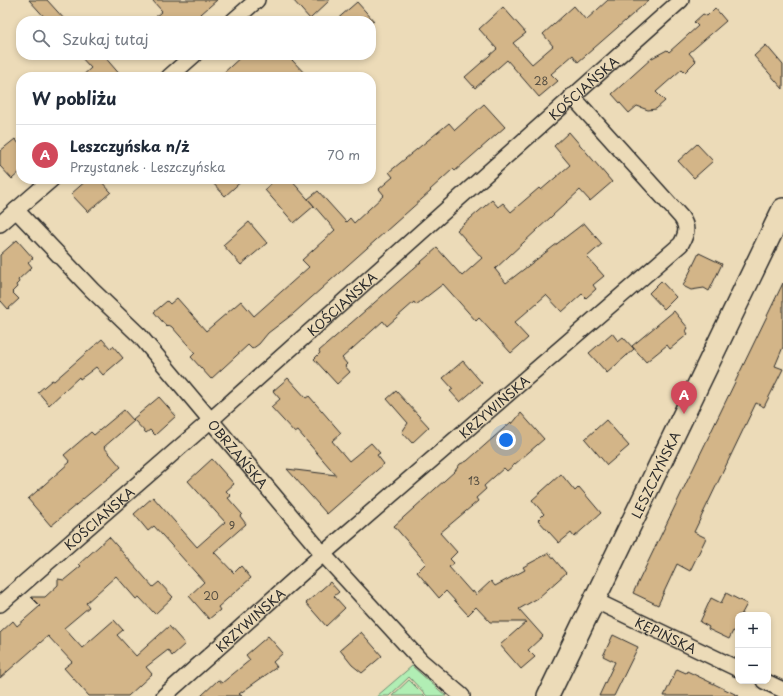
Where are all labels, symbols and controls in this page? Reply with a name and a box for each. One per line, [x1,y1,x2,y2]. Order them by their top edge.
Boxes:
search box [16,16,376,60]
icon: search [30,27,52,49]
text: Szukaj tutaj [62,27,149,50]
street label: KOŚCIAŃSKA [544,51,622,124]
house number: 28 [534,72,548,89]
text: W pobliżu [32,85,117,111]
text: Leszczyńska n/ż [70,134,190,157]
text: A [40,145,50,164]
text: 70 m [327,145,360,164]
text: Przystanek · Leszczyńska [70,157,225,176]
street label: KOŚCIAŃSKA [302,267,381,340]
street label: KRZYWIŃSKA [454,370,533,442]
pin: A [671,381,697,414]
street label: OBRZAŃSKA [204,415,273,492]
street label: LESZCZYŃSKA [626,428,684,521]
your location [496,430,516,450]
house number: 13 [468,472,480,489]
street label: KOŚCIAŃSKA [59,482,138,554]
house number: 9 [229,517,235,534]
street label: KRZYWIŃSKA [211,583,289,656]
house number: 20 [203,587,219,604]
street label: KĘPIŃSKA [632,612,700,657]
map controls [735,612,771,684]
button: + [735,612,771,648]
button: − [735,648,771,684]

